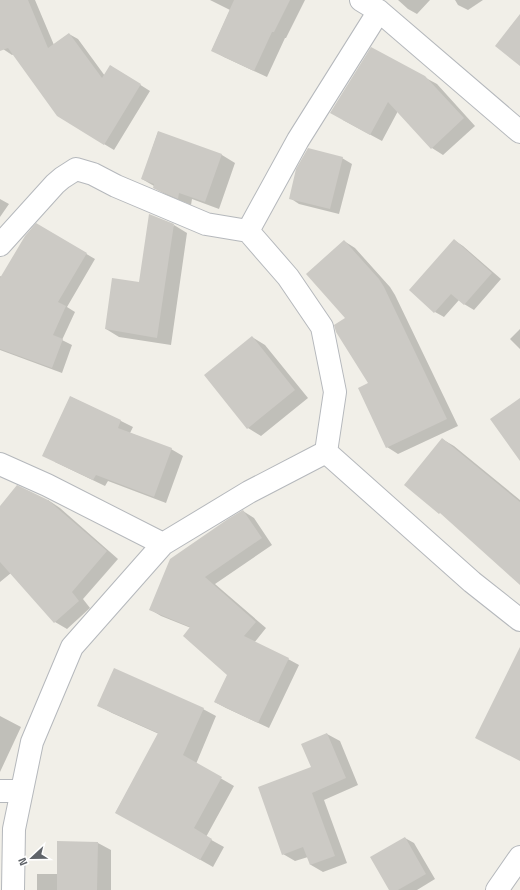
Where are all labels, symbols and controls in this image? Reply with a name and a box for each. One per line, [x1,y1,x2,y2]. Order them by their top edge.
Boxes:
north arrow [12,838,52,878]
text: N [14,855,32,868]

